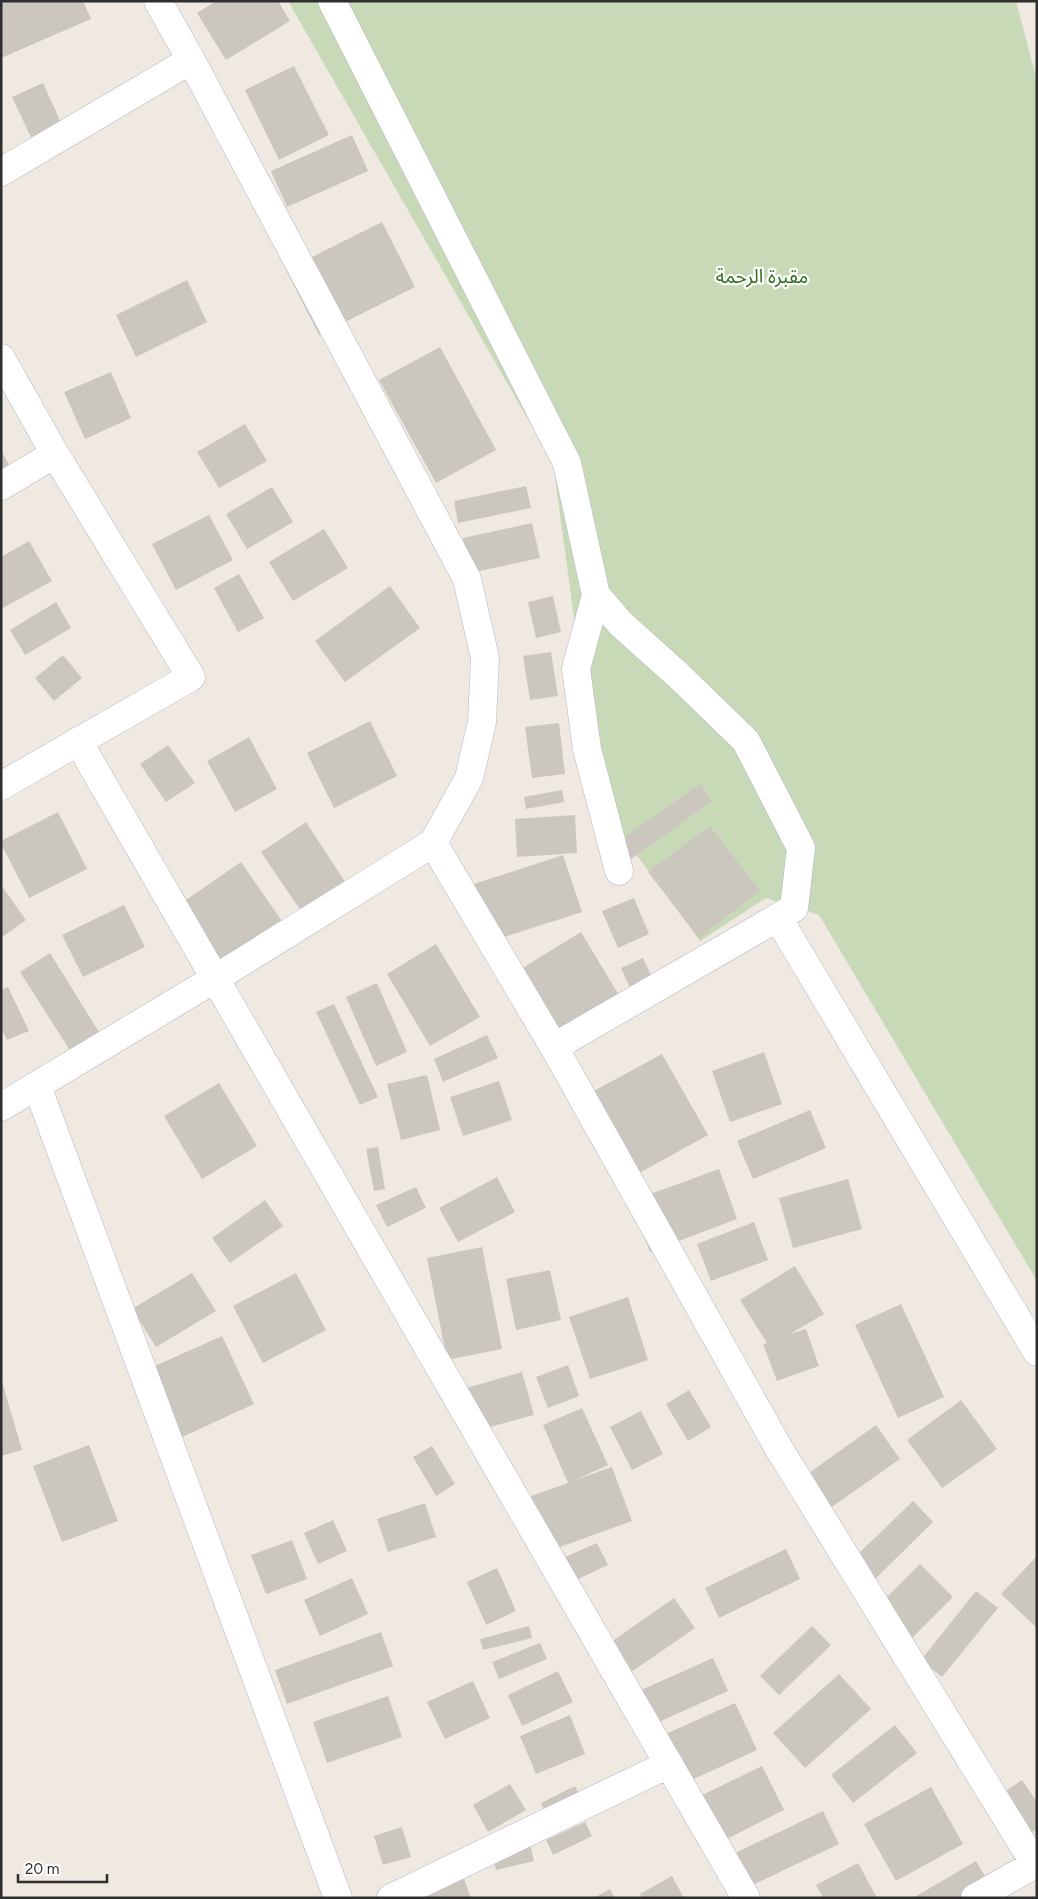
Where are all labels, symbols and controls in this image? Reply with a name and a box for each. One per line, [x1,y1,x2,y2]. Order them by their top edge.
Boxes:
park label: مقبرة الرحمة [716,265,808,288]
scale bar [18,1852,106,1884]
text: 20 m [25,1860,59,1878]

